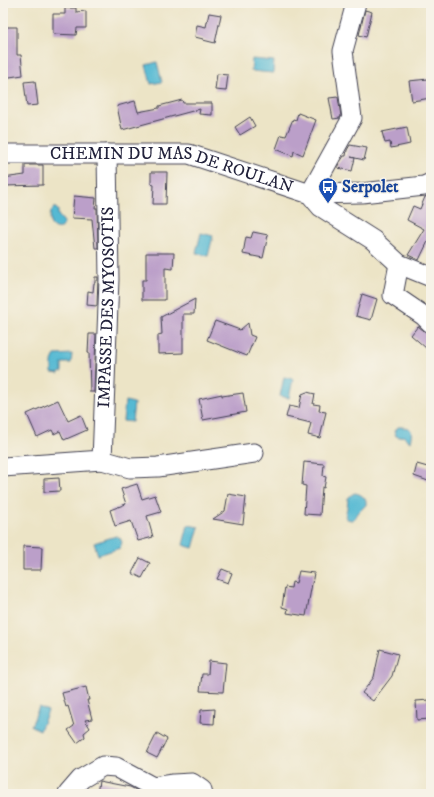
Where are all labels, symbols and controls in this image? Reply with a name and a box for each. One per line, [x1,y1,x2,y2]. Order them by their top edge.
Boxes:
street label: CHEMIN DU MAS DE ROULAN [50,143,296,199]
bus stop icon: Serpolet [317,176,339,204]
place label: Serpolet [342,176,399,198]
street label: IMPASSE DES MYOSOTIS [93,206,120,408]

